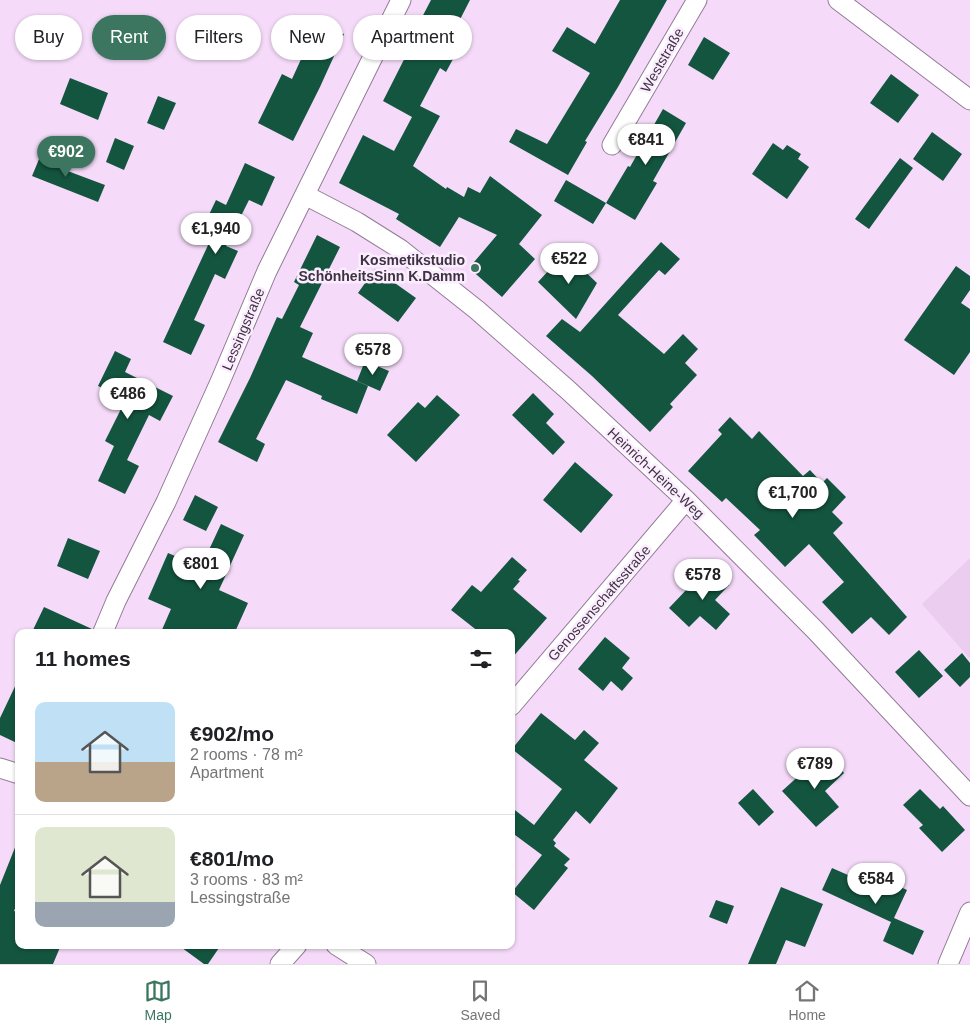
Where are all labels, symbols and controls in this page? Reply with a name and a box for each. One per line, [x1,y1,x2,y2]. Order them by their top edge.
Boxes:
chip: Buy [15,15,82,60]
chip: Rent [92,15,166,60]
chip: Filters [176,15,261,60]
chip: New [271,15,343,60]
chip: Apartment [353,15,472,60]
street label: Weststraße [637,25,687,95]
pin: €841 [616,124,676,166]
text: €841 [628,131,664,148]
pin: €902 [36,136,96,178]
text: €902 [48,143,84,160]
pin: €1,940 [175,212,257,255]
text: €1,940 [192,220,240,237]
pin: €522 [539,242,599,285]
text: €522 [551,250,587,267]
place label: Kosmetikstudio SchönheitsSinn K.Damm [299,252,465,284]
marker: Kosmetikstudio SchönheitsSinn K.Damm [469,262,481,274]
street label: Lessingstraße [218,285,268,373]
pin: €578 [343,334,403,376]
text: €578 [355,341,391,358]
pin: €486 [98,378,158,420]
text: €486 [110,385,146,402]
street label: Heinrich-Heine-Weg [605,424,707,522]
pin: €1,700 [752,476,834,519]
text: €1,700 [769,484,817,501]
street label: Genossenschaftsstraße [544,542,654,664]
pin: €801 [171,548,231,590]
text: €801 [183,555,219,572]
pin: €578 [673,558,733,601]
text: €578 [685,566,721,583]
icon: filters [467,645,495,673]
text: 11 homes [35,647,131,670]
icon: home [75,722,135,782]
text: €902/mo [190,722,274,745]
text: 2 rooms · 78 m² [190,746,303,763]
pin: €789 [785,748,845,790]
text: €789 [797,755,833,772]
text: Apartment [190,764,264,781]
icon: home [75,847,135,907]
text: €801/mo [190,847,274,870]
pin: €584 [846,862,906,905]
text: €584 [858,870,894,887]
text: 3 rooms · 83 m² [190,871,303,888]
text: Lessingstraße [190,889,291,906]
tab: Map [144,977,172,1023]
tab: Saved [460,977,500,1023]
tab: Home [788,977,826,1023]

